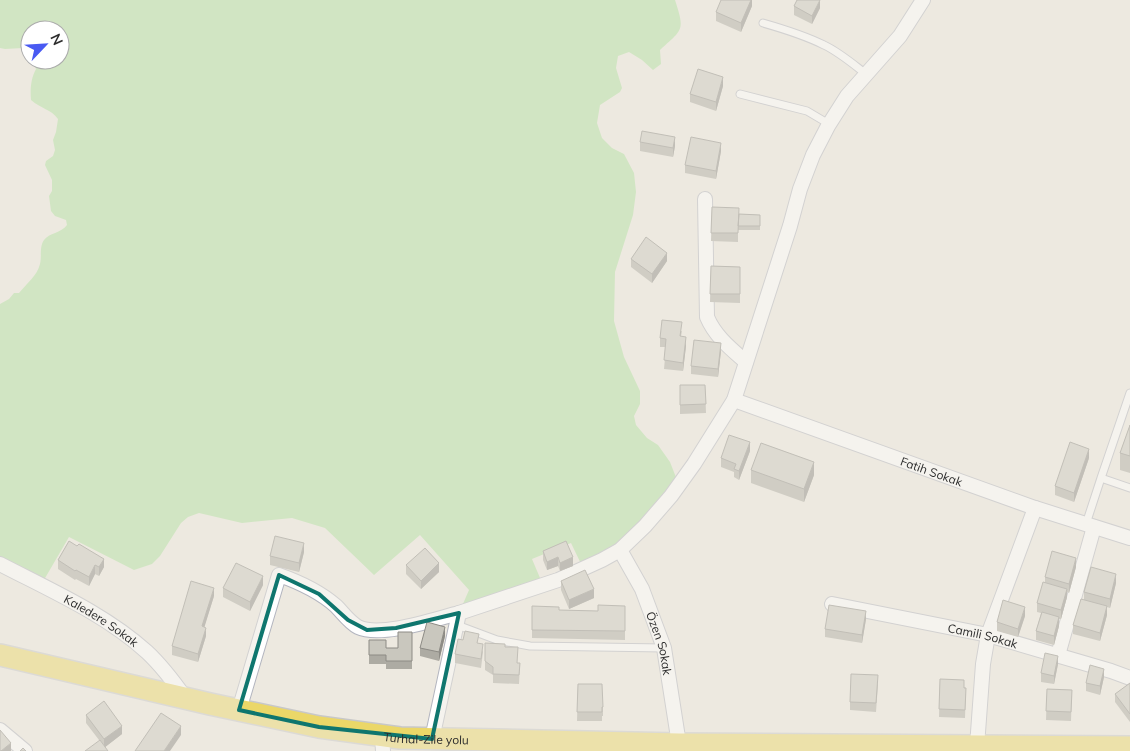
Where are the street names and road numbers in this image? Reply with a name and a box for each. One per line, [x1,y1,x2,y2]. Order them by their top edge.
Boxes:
street label: Fatih Sokak [899,453,965,489]
street label: Kaledere Sokak [62,591,143,650]
street label: Özen Sokak [643,609,676,677]
street label: Camili Sokak [947,620,1020,651]
street label: Turhal-Zile yolu [383,728,469,747]

